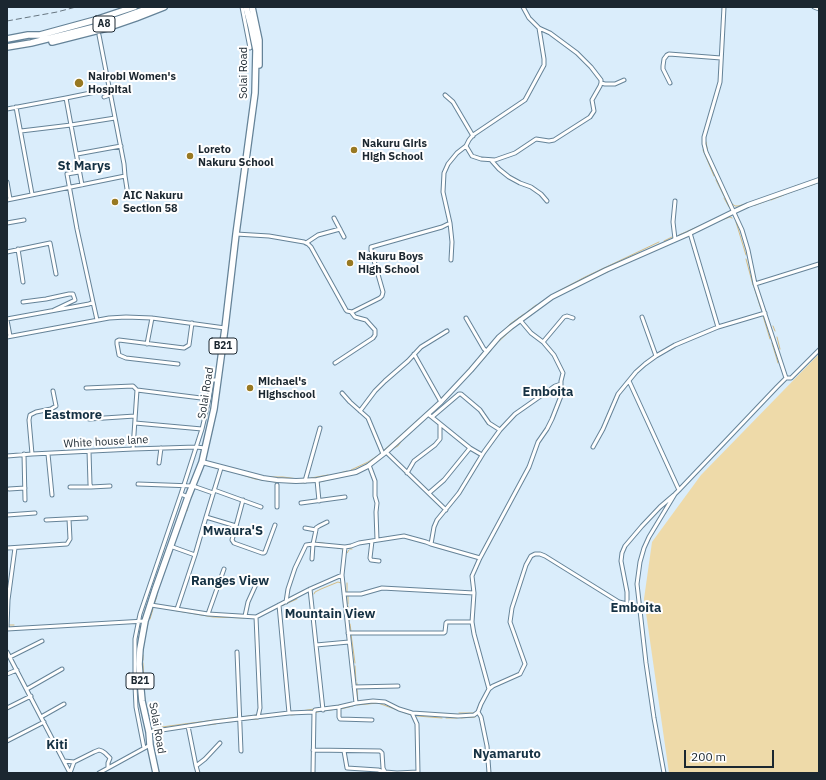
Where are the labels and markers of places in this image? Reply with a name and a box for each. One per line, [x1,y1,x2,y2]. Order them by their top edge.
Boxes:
place label: Nairobi Women's Hospital [88,70,176,96]
marker: Nairobi Women's Hospital [73,77,85,89]
place label: Nakuru Girls High School [362,137,427,163]
place label: Loreto Nakuru School [198,143,273,169]
marker: Nakuru Girls High School [349,145,359,155]
marker: Loreto Nakuru School [185,151,195,161]
place label: AIC Nakuru Section 58 [123,189,183,215]
marker: AIC Nakuru Section 58 [110,197,120,207]
place label: Nakuru Boys High School [358,250,423,276]
marker: Nakuru Boys High School [345,258,355,268]
place label: Michael's Highschool [258,375,315,401]
marker: Michael's Highschool [245,383,255,393]

